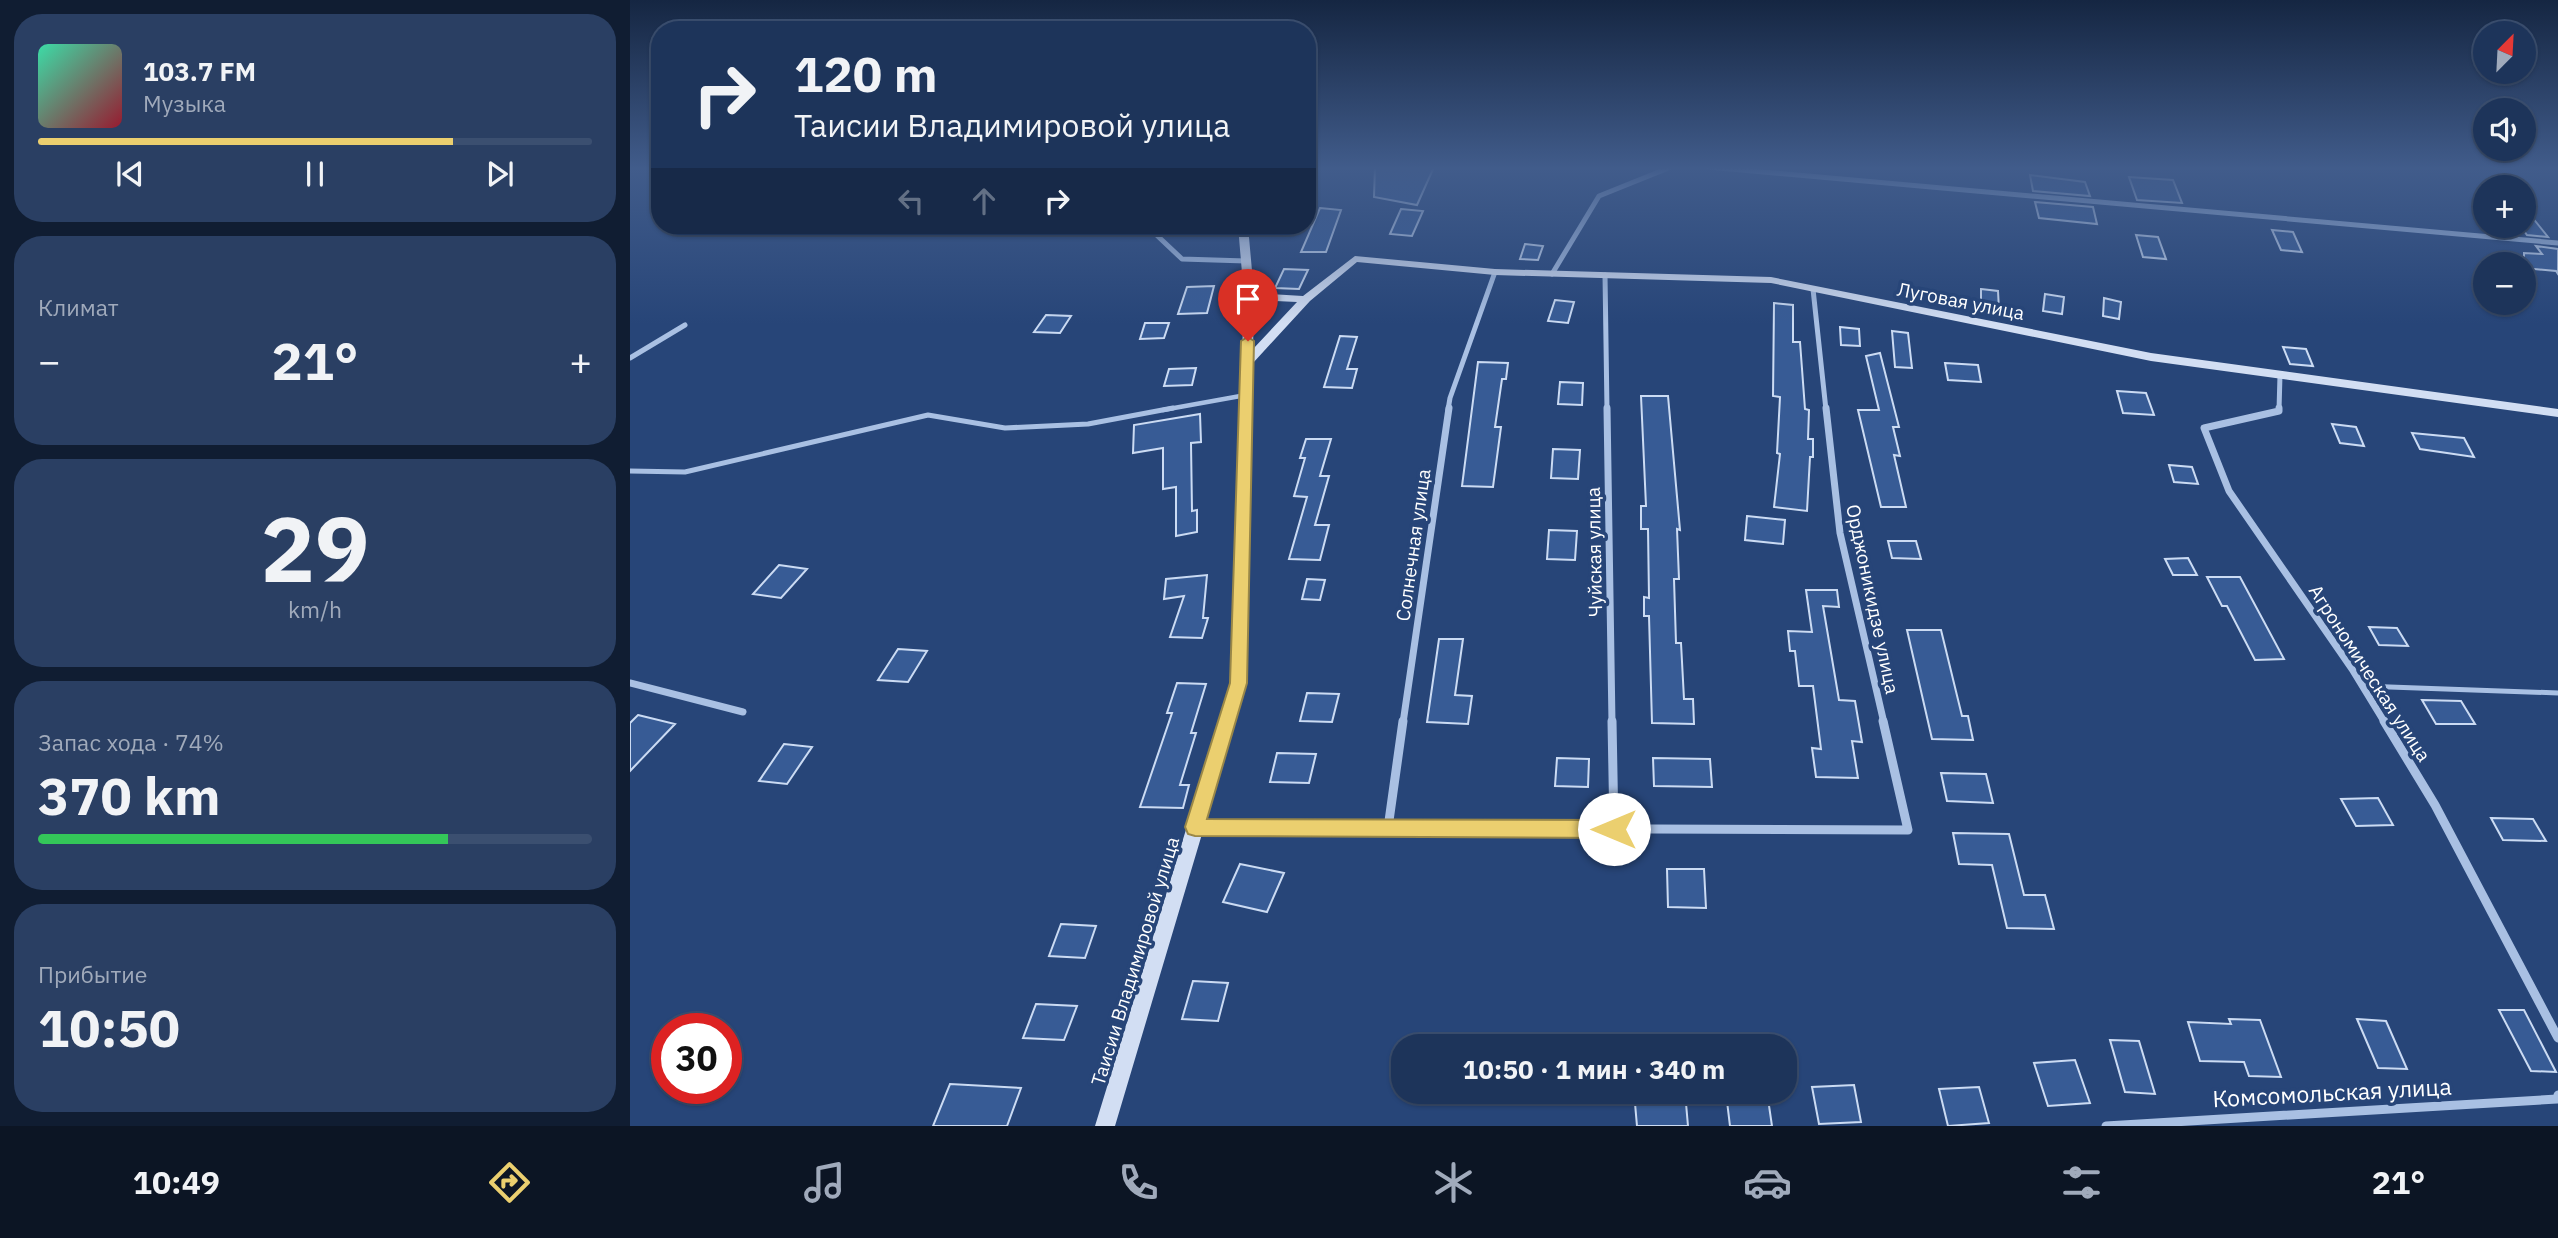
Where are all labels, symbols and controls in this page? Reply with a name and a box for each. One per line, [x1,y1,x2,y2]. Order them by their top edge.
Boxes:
north arrow [2473,21,2536,84]
map controls [2473,21,2536,315]
text: 120 m [794,42,938,105]
icon: right [679,49,770,140]
text: 103.7 FM [143,54,256,88]
text: Музыка [143,88,226,118]
button: sound [2473,98,2536,161]
text: Таисии Владимировой улица [794,104,1230,146]
icon: previous [111,155,149,193]
icon: pause [296,155,334,193]
icon: next [481,155,519,193]
button: + [2473,175,2536,238]
icon: left [892,182,930,220]
icon: ahead [965,182,1003,220]
icon: right [1038,182,1076,220]
button: − [2473,252,2536,315]
pin [1218,269,1278,341]
street label: Луговая улица [1895,277,2027,325]
icon: arrive [1229,280,1267,318]
text: Климат [38,292,119,322]
text: 21° [272,327,358,394]
text: − [38,336,61,385]
text: + [569,336,592,385]
street label: Солнечная улица [1390,467,1436,623]
street label: Чуйская улица [1581,487,1607,617]
text: 29 [260,489,370,607]
street label: Орджоникидзе улица [1841,502,1905,696]
street label: Агрономическая улица [2304,580,2436,766]
text: km/h [288,594,342,624]
text: Запас хода · 74% [38,727,224,757]
text: 370 km [38,762,220,829]
position arrow [1577,792,1651,866]
street label: Таисии Владимировой улица [1086,834,1184,1088]
text: Прибытие [38,959,147,989]
text: 10:50 [38,994,180,1061]
speed limit sign: 30 [651,1013,742,1104]
text: 10:50 · 1 мин · 340 m [1463,1052,1725,1086]
street label: Комсомольская улица [2212,1071,2452,1113]
icon: directions [485,1158,534,1207]
icon: music [800,1158,849,1207]
icon: phone [1114,1158,1163,1207]
icon: climate [1429,1158,1478,1207]
icon: car [1743,1158,1792,1207]
icon: filters [2057,1158,2106,1207]
text: 10:49 [133,1161,220,1203]
text: 21° [2372,1161,2425,1203]

